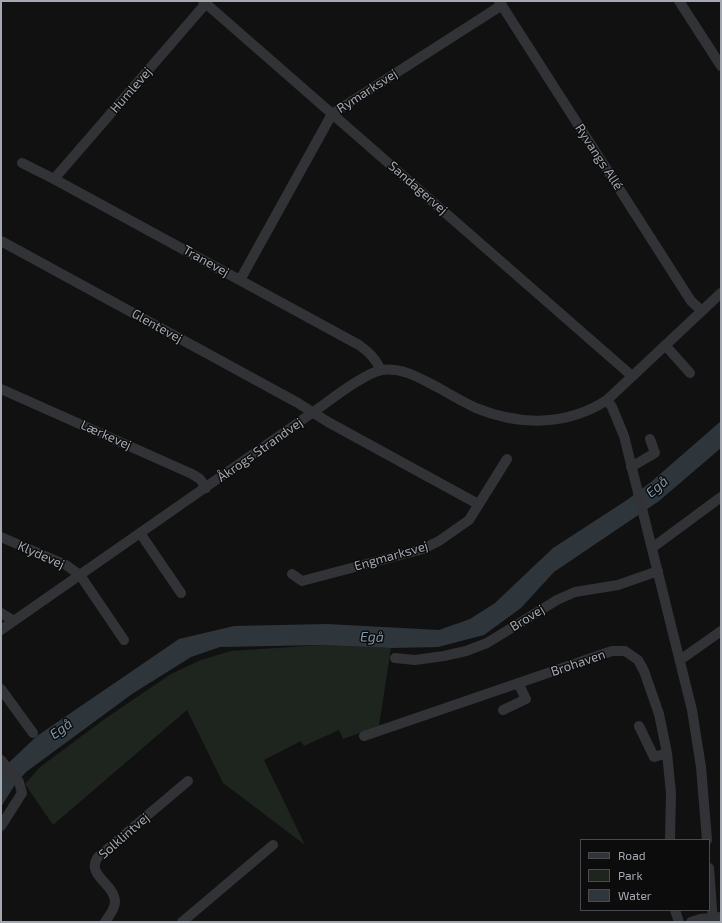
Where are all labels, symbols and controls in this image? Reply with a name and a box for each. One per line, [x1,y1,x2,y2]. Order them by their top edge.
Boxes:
street label: Humlevej [107,64,155,116]
street label: Rymarksvej [334,66,400,116]
street label: Ryvangs Allé [572,121,626,193]
street label: Sandagervej [385,158,451,218]
street label: Tranevej [180,242,232,280]
street label: Glentevej [129,306,185,346]
street label: Åkrogs Strandvej [214,415,306,485]
street label: Lærkevej [78,417,134,453]
water label: Egå [642,473,672,501]
street label: Klydevej [15,538,67,572]
street label: Engmarksvej [352,538,430,574]
street label: Brovej [507,601,547,635]
water label: Egå [360,628,384,646]
street label: Brohaven [549,646,607,680]
water label: Egå [46,715,76,743]
street label: Solklintvej [96,810,152,862]
legend [580,839,710,911]
text: Road [618,848,646,862]
text: Park [618,868,643,882]
text: Water [618,888,652,902]

